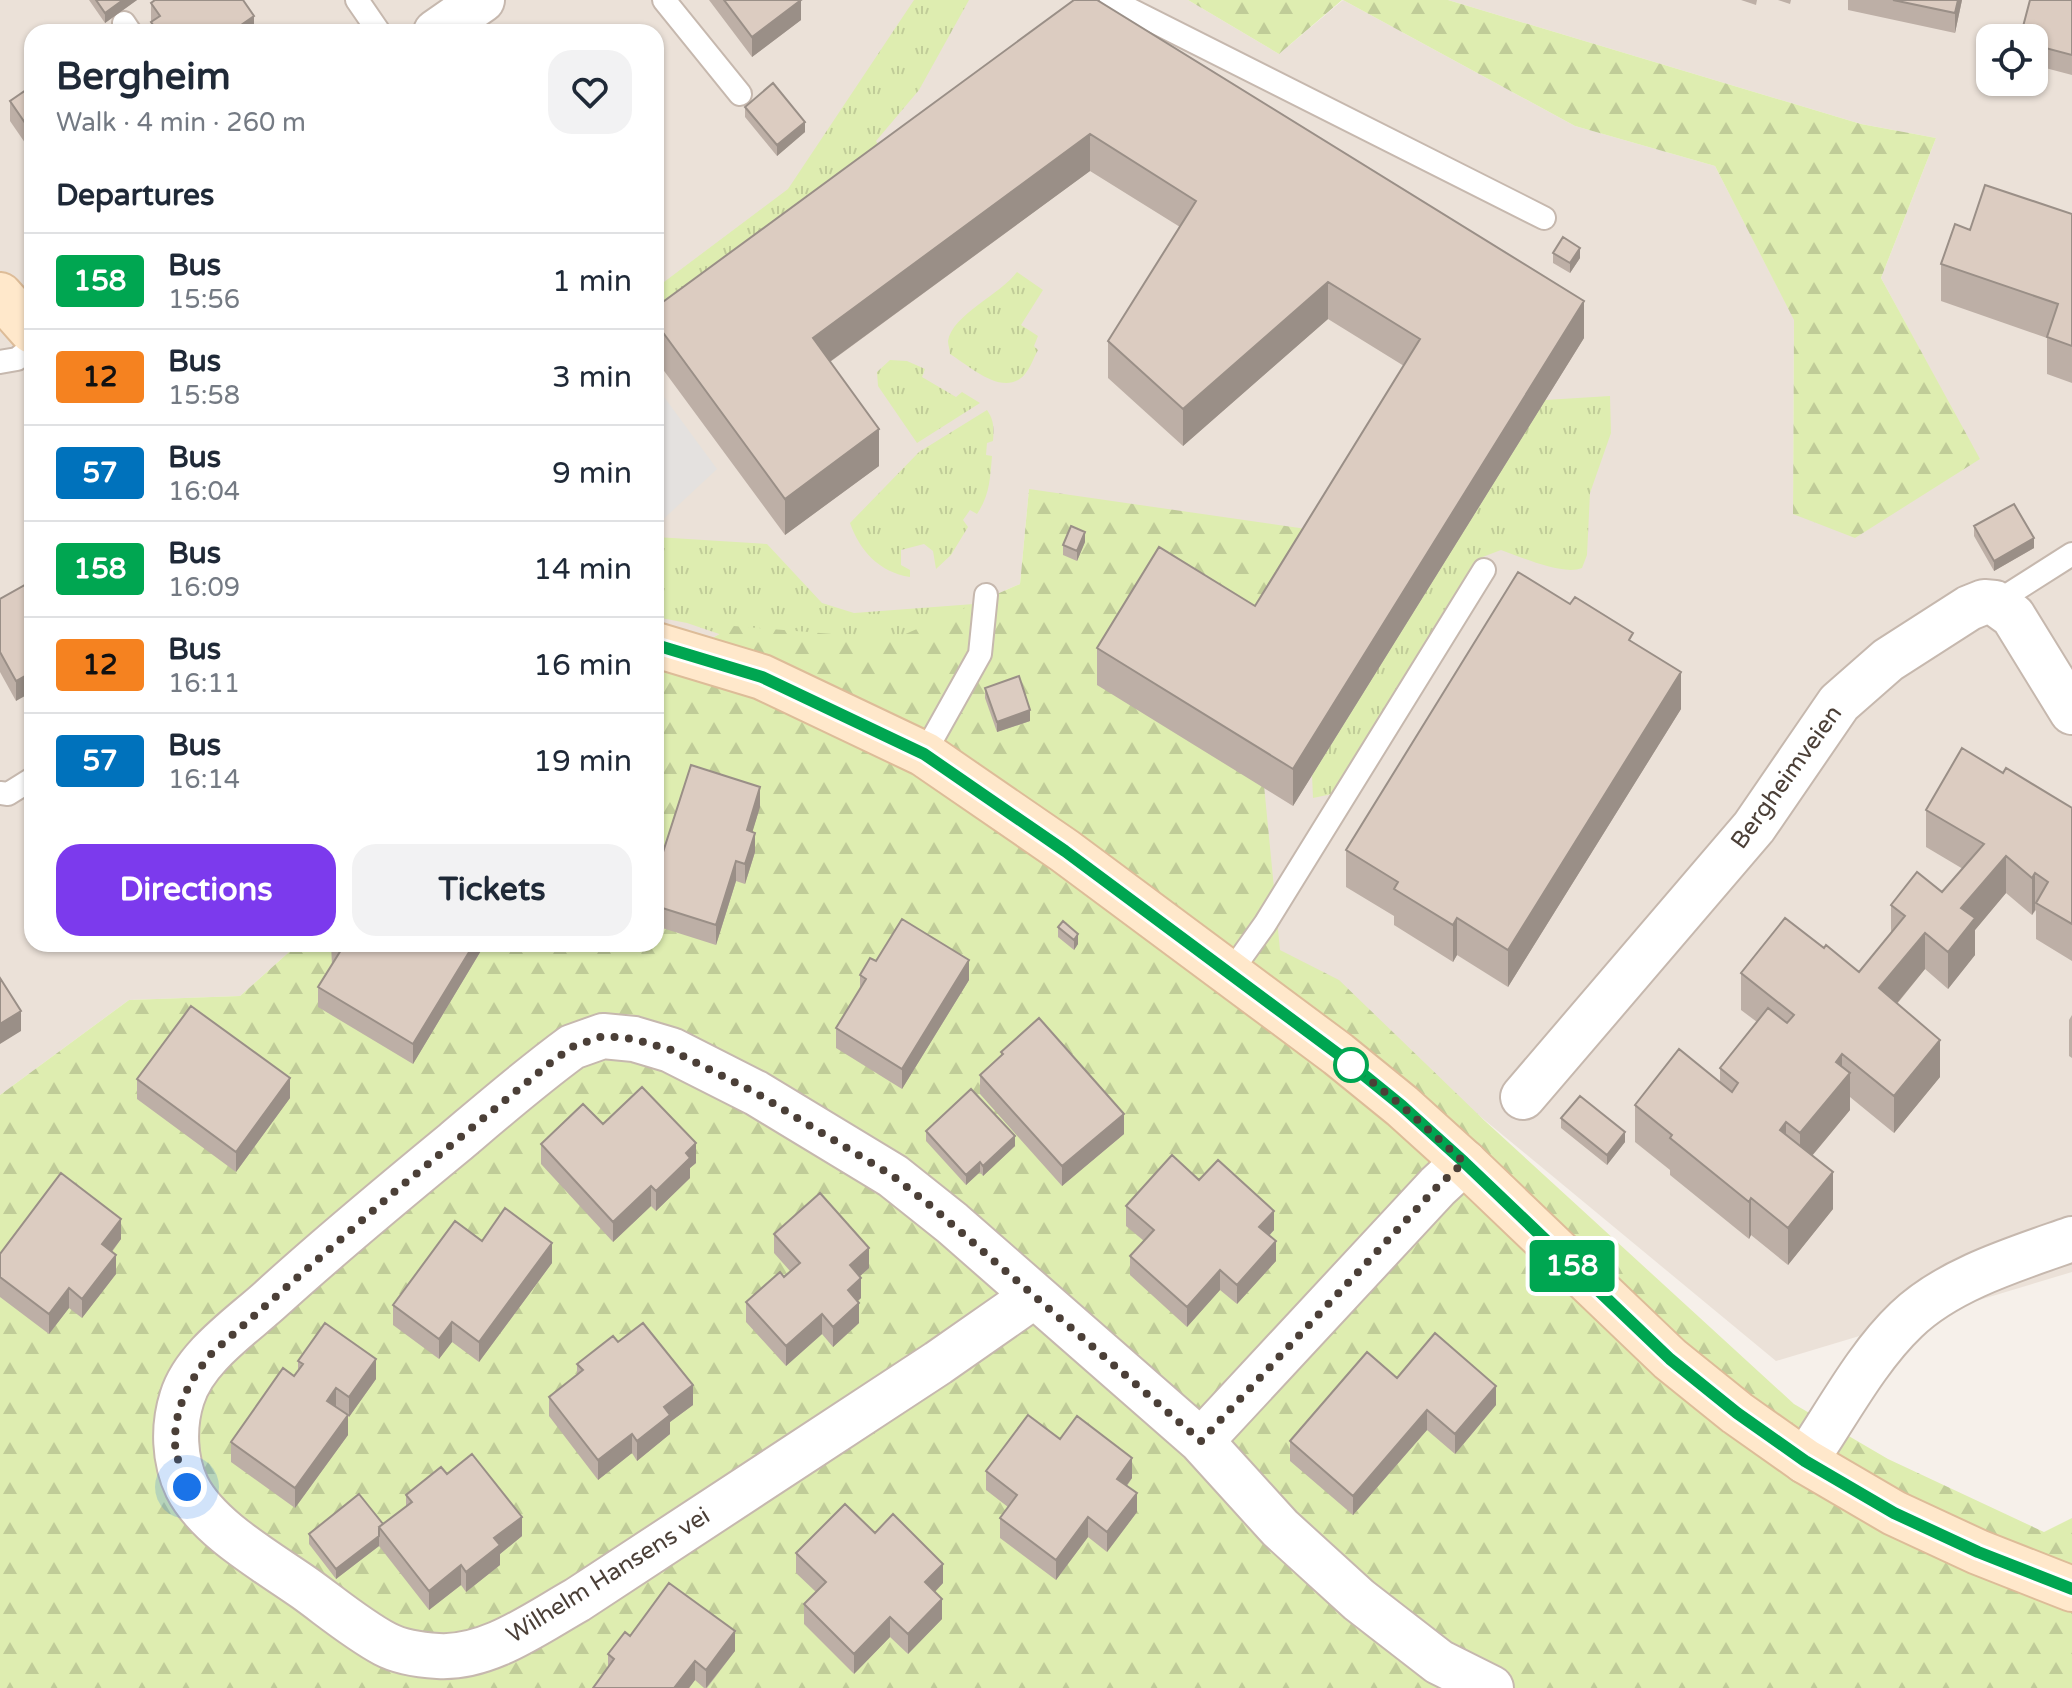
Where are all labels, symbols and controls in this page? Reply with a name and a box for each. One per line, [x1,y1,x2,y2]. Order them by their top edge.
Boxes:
map controls [1976,24,2048,96]
button: locate [1976,24,2048,96]
button: heart [548,50,632,134]
text: Bergheim [56,54,231,100]
text: Walk · 4 min · 260 m [56,107,306,138]
text: Departures [56,177,214,214]
text: Bus [168,247,221,284]
text: 1 min [552,263,632,300]
text: 158 [74,264,126,298]
text: 15:56 [168,284,240,315]
text: Bus [168,343,221,380]
text: 3 min [552,359,632,396]
text: 12 [82,360,118,394]
text: 15:58 [168,380,240,411]
text: Bus [168,439,221,476]
text: 9 min [552,455,632,492]
text: 57 [82,456,118,490]
text: 16:04 [168,476,240,507]
text: Bus [168,535,221,572]
text: 14 min [533,551,632,588]
text: 158 [74,552,126,586]
text: 16:09 [168,572,240,603]
text: Bus [168,631,221,668]
text: 16 min [533,647,632,684]
text: 12 [82,648,118,682]
text: 16:11 [168,668,240,699]
street label: Bergheimveien [1725,700,1848,855]
text: Bus [168,727,221,764]
text: 19 min [533,743,632,780]
text: 57 [82,744,118,778]
text: 16:14 [168,764,240,795]
button: Directions [56,844,336,936]
button: Tickets [352,844,632,936]
unlabelled marker [1334,1048,1368,1082]
line badge: 158 [1526,1240,1618,1292]
text: 158 [1546,1249,1598,1283]
your location [167,1467,207,1507]
street label: Wilhelm Hansens vei [501,1501,715,1650]

